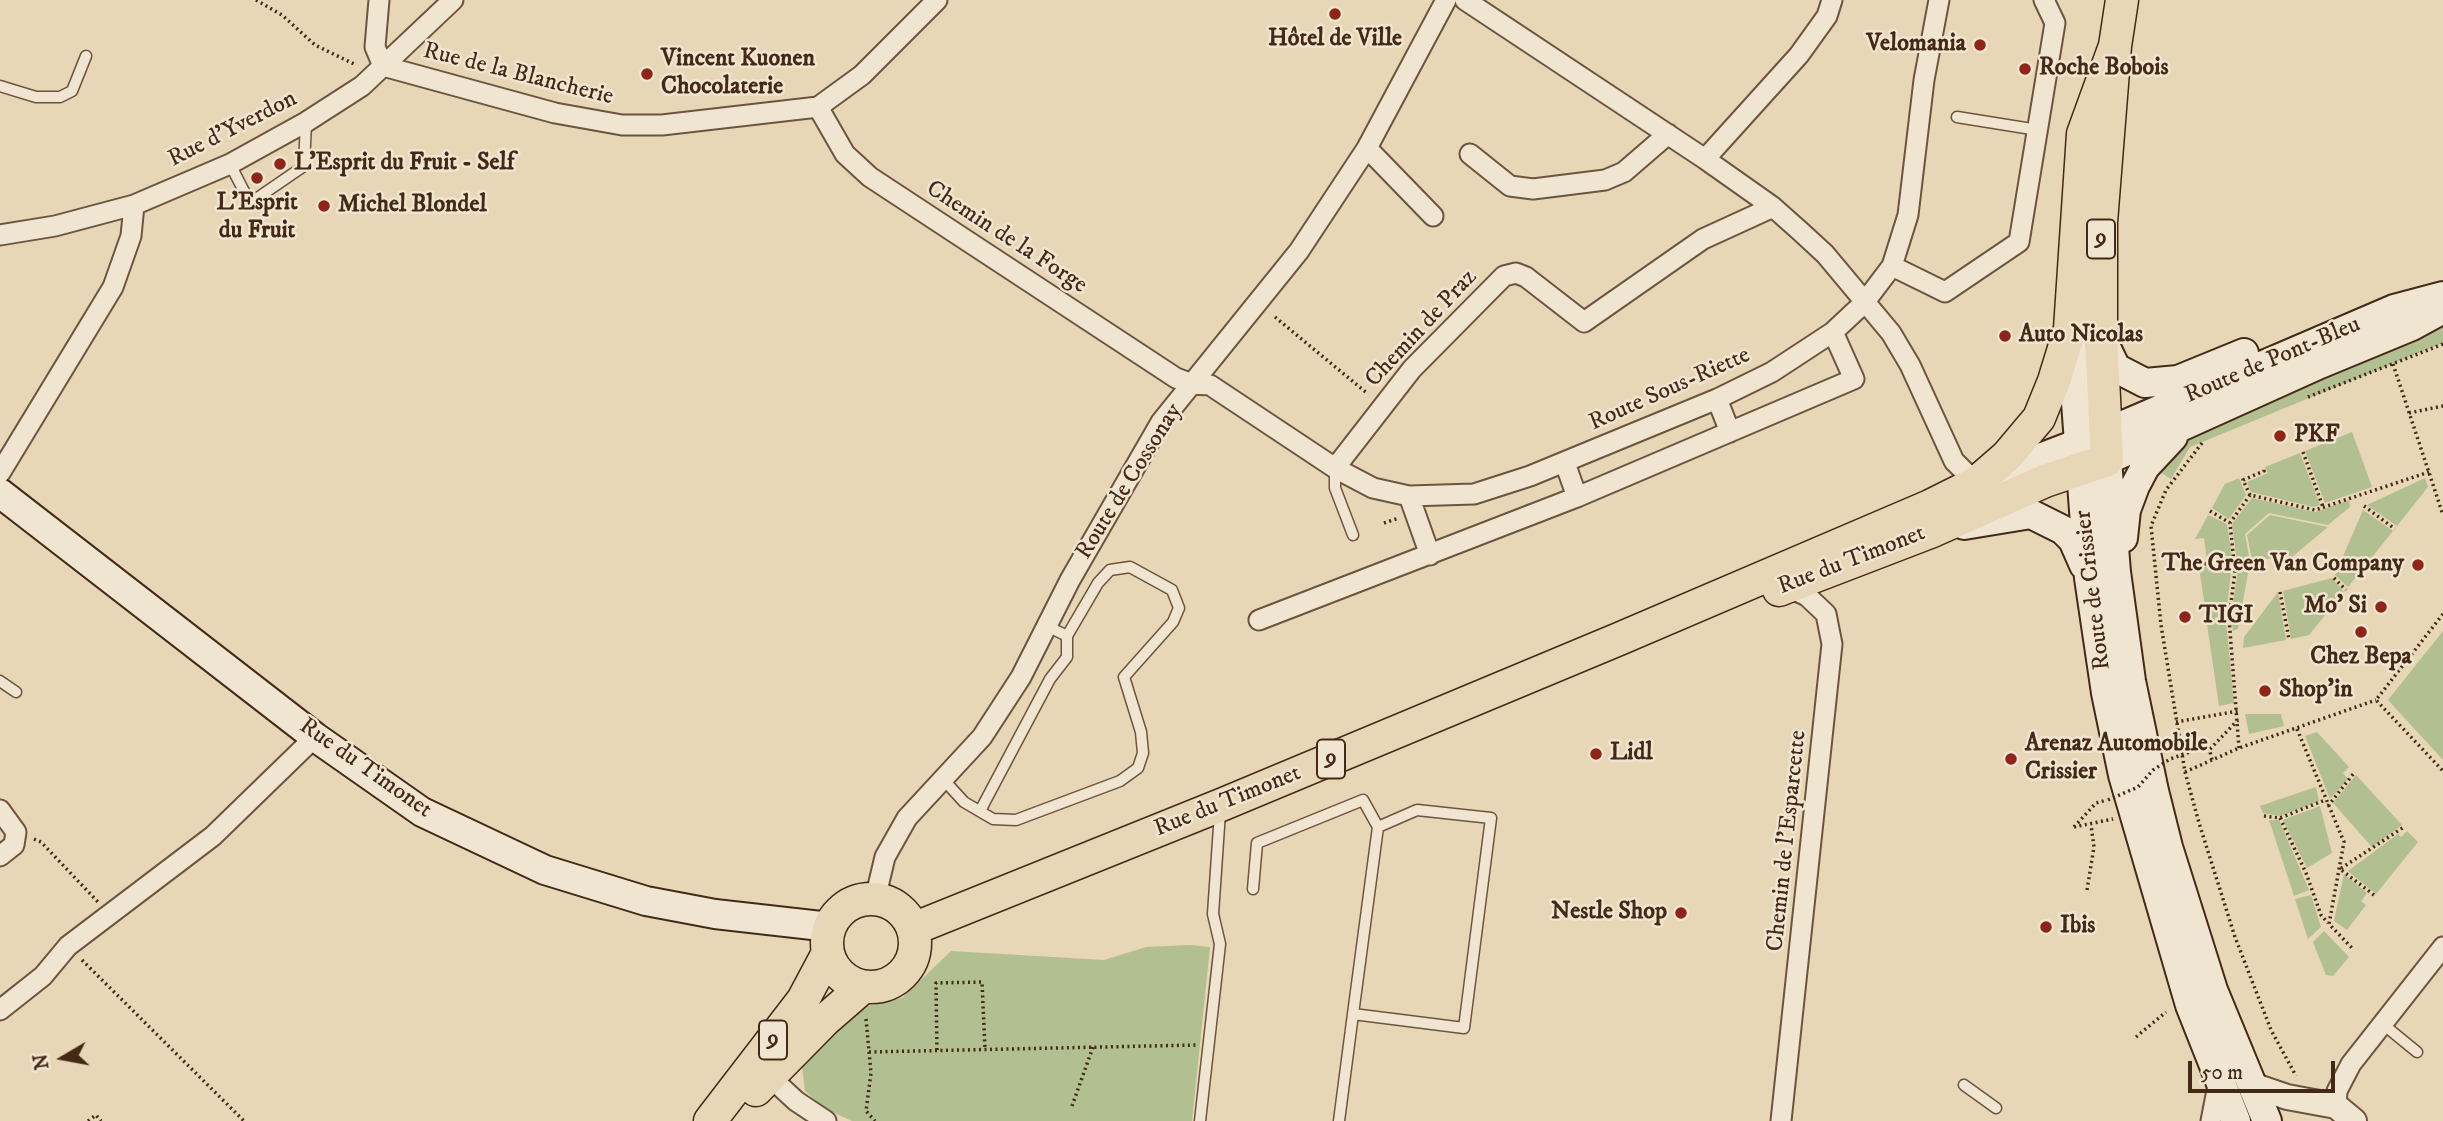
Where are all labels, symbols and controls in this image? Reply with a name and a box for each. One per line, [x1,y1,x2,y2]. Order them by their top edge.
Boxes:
marker: Hôtel de Ville [1327,6,1343,22]
place label: Hôtel de Ville [1268,26,1402,54]
place label: Velomania [1866,31,1966,59]
street label: Rue de la Blancherie [420,37,616,113]
marker: Velomania [1972,37,1988,53]
place label: Vincent Kuonen Chocolaterie [661,46,815,102]
place label: Roche Bobois [2039,55,2168,83]
marker: Roche Bobois [2017,61,2033,77]
marker: Vincent Kuonen Chocolaterie [639,66,655,82]
street label: Rue d'Yverdon [164,85,302,175]
place label: L’Esprit du Fruit - Self [294,150,514,178]
marker: L’Esprit du Fruit - Self [272,156,288,172]
marker: L’Esprit du Fruit [249,170,265,186]
street label: Chemin de la Forge [920,175,1092,301]
place label: L’Esprit du Fruit [216,190,298,246]
place label: Michel Blondel [338,192,487,220]
marker: Michel Blondel [316,198,332,214]
road number: 9 [2087,220,2115,258]
street label: Chemin de Praz [1360,264,1484,394]
street label: Route de Pont-Bleu [2181,311,2365,411]
place label: Auto Nicolas [2019,322,2143,350]
marker: Auto Nicolas [1997,328,2013,344]
street label: Route Sous-Riette [1585,342,1755,438]
street label: Route de Cossonay [1071,399,1189,565]
place label: PKF [2294,422,2339,450]
marker: PKF [2272,428,2288,444]
street label: Route de Crissier [2070,508,2118,672]
street label: Rue du Timonet [1774,520,1930,602]
place label: The Green Van Company [2162,551,2404,579]
marker: The Green Van Company [2410,557,2426,573]
place label: Mo' Si [2304,593,2367,621]
marker: Mo' Si [2373,599,2389,615]
place label: TIGI [2199,603,2253,631]
marker: TIGI [2177,609,2193,625]
marker: Chez Bepa [2353,624,2369,640]
place label: Chez Bepa [2310,644,2412,672]
place label: Shop'in [2279,677,2353,705]
marker: Shop'in [2257,683,2273,699]
street label: Rue du Timonet [293,713,437,825]
street label: Chemin de l'Esparcette [1762,729,1814,953]
place label: Arenaz Automobile Crissier [2025,731,2208,787]
road number: 9 [1317,740,1345,778]
place label: Lidl [1610,740,1653,768]
marker: Lidl [1588,746,1604,762]
marker: Arenaz Automobile Crissier [2003,751,2019,767]
street label: Rue du Timonet [1151,760,1305,844]
place label: Nestle Shop [1551,899,1667,927]
marker: Nestle Shop [1673,905,1689,921]
place label: Ibis [2060,913,2095,941]
marker: Ibis [2038,919,2054,935]
road number: 9 [759,1021,787,1060]
north arrow [28,1023,98,1093]
scale bar [2191,1048,2338,1092]
text: N [29,1052,55,1071]
text: 50 m [2201,1060,2243,1086]

